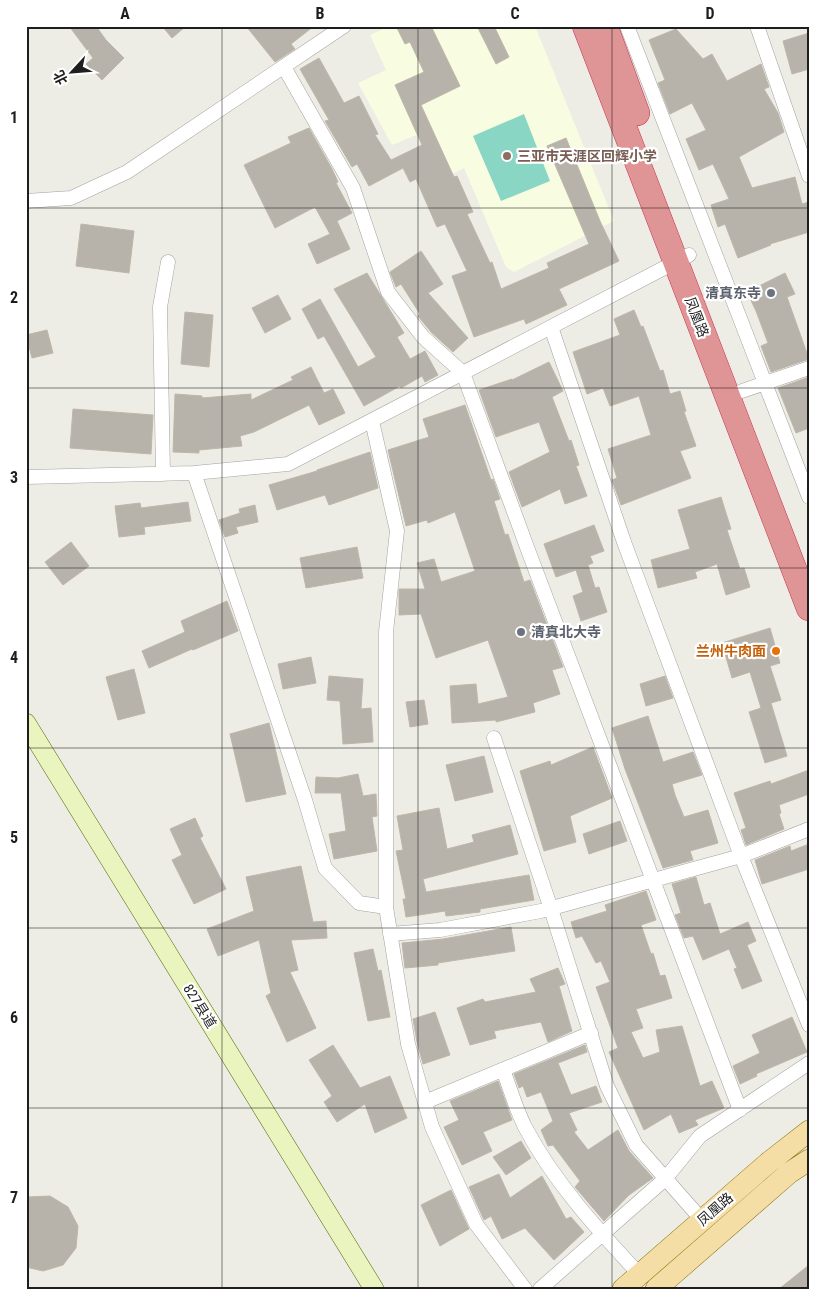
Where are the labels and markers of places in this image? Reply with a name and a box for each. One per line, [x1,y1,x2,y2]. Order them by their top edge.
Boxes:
place label: 三亚市天涯区回辉小学 [517,148,657,164]
marker: 三亚市天涯区回辉小学 [501,150,513,162]
place label: 清真东寺 [705,285,761,301]
marker: 清真东寺 [765,287,777,299]
place label: 清真北大寺 [531,624,601,640]
marker: 清真北大寺 [515,626,527,638]
place label: 兰州牛肉面 [696,643,766,659]
marker: 兰州牛肉面 [770,645,782,657]

